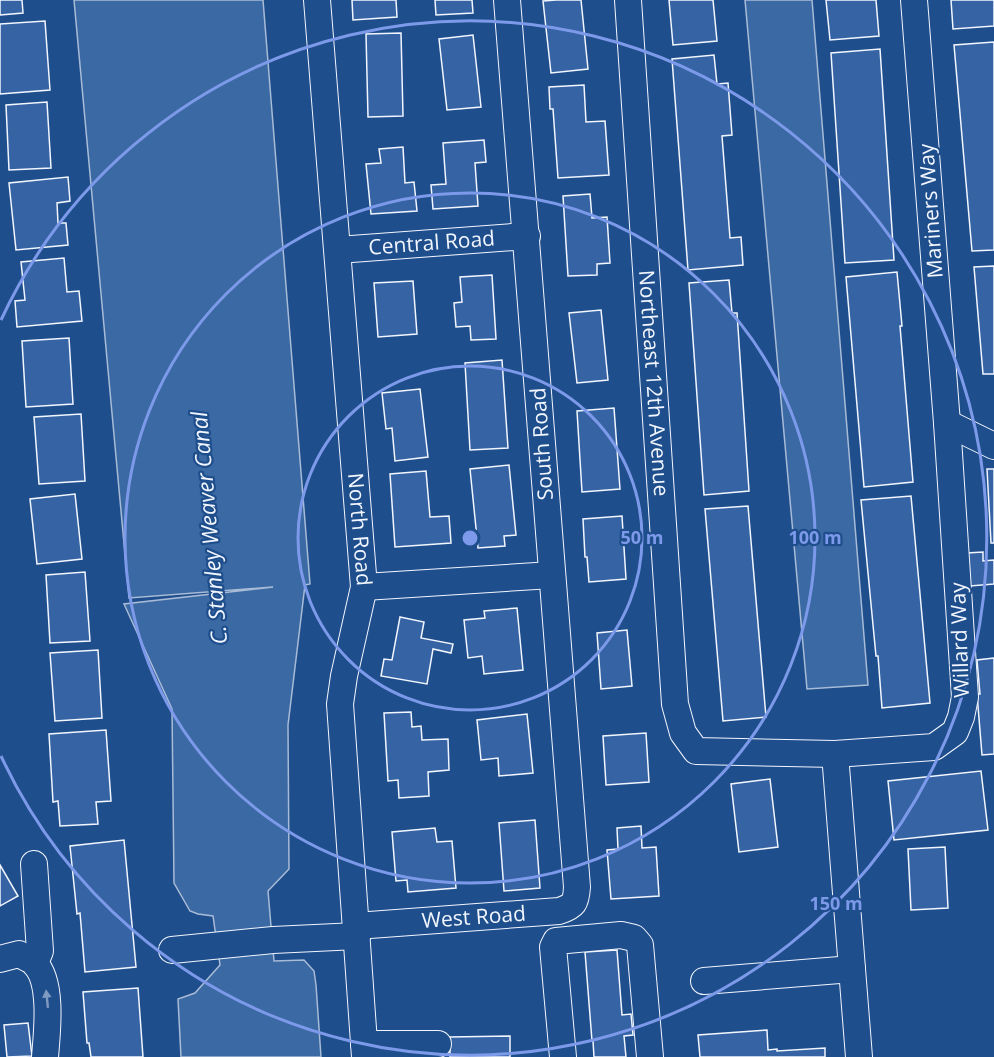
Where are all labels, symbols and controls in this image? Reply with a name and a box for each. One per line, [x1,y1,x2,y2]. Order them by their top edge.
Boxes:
street label: Mariners Way [911,142,949,279]
street label: Central Road [368,223,496,261]
street label: Northeast 12th Avenue [633,269,676,497]
street label: South Road [523,387,559,501]
water label: C. Stanley Weaver Canal [183,410,233,646]
street label: North Road [342,472,379,587]
text: 50 m [621,525,663,549]
text: 100 m [788,525,842,549]
centre of rings [460,528,480,548]
street label: Willard Way [943,581,975,698]
text: 150 m [809,891,863,915]
street label: West Road [421,899,527,934]
one-way arrow [42,989,51,1008]

